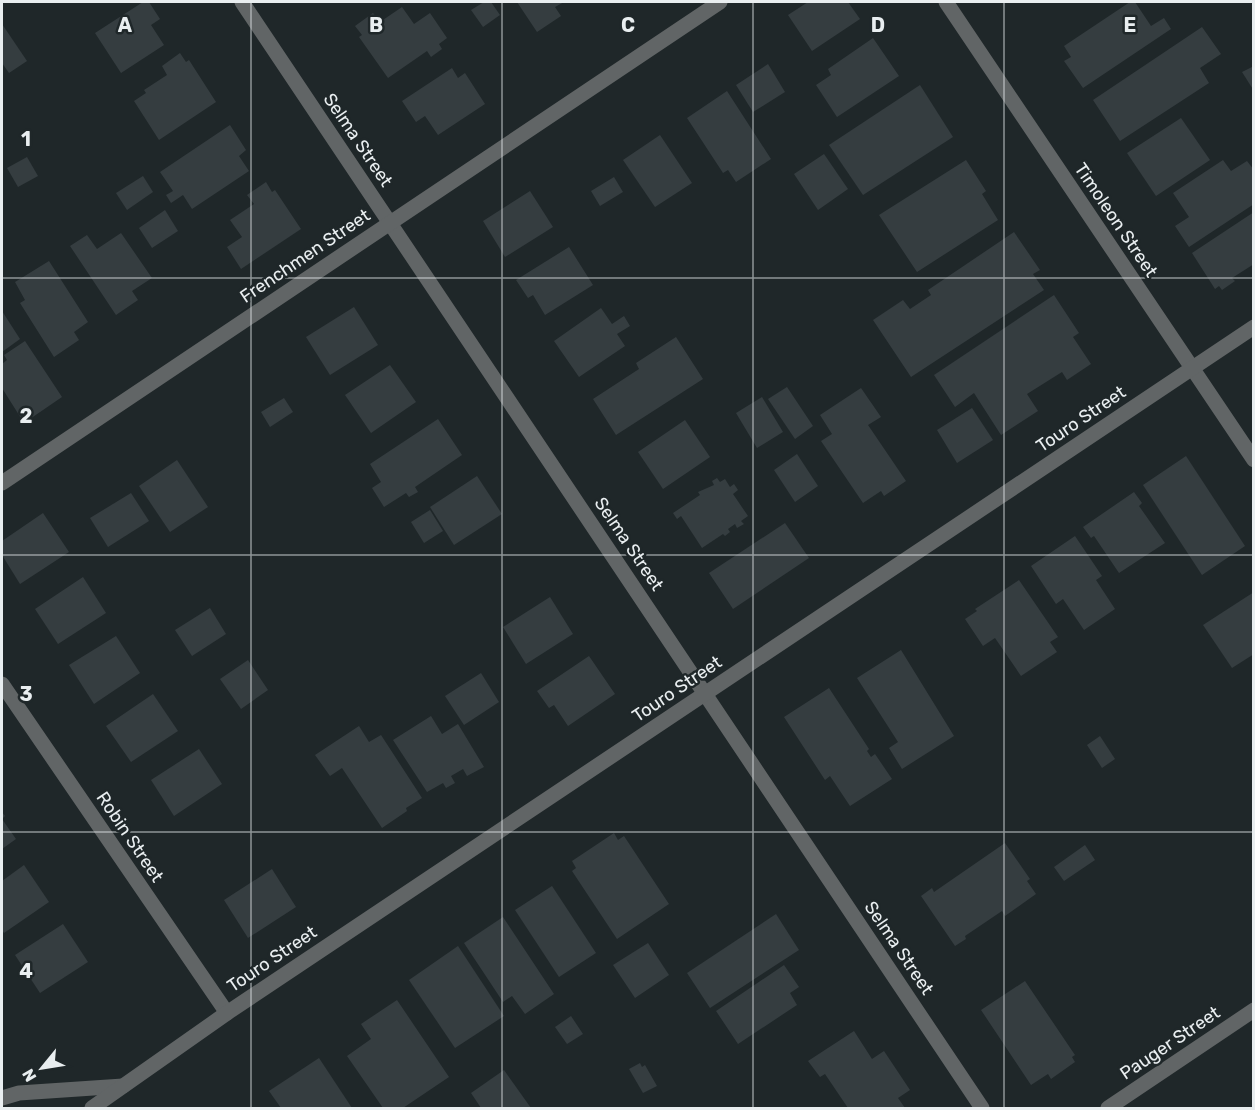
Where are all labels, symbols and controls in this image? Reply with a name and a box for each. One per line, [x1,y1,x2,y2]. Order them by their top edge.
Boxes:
text: A [118,13,133,37]
text: B [369,13,383,37]
text: C [621,13,635,37]
text: D [871,13,885,37]
text: E [1124,13,1136,37]
street label: Selma Street [319,89,397,191]
text: 1 [21,127,31,151]
street label: Timoleon Street [1070,159,1162,281]
street label: Frenchmen Street [236,204,374,308]
street label: Touro Street [1032,381,1130,457]
text: 2 [20,404,33,428]
street label: Selma Street [590,493,668,595]
street label: Touro Street [628,651,726,727]
text: 3 [19,682,33,706]
street label: Robin Street [92,788,168,886]
street label: Selma Street [860,897,938,999]
street label: Touro Street [223,921,321,997]
text: 4 [19,959,33,983]
street label: Pauger Street [1116,1001,1224,1085]
north arrow [12,1038,72,1098]
text: N [18,1066,41,1085]

